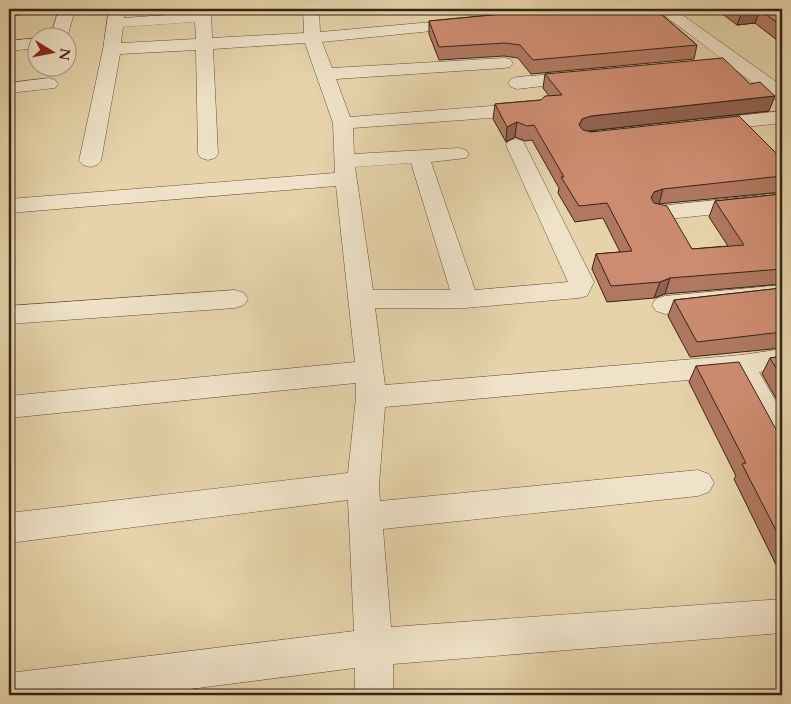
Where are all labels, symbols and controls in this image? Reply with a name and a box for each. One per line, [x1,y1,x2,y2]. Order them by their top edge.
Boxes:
north arrow [28,28,78,78]
text: N [54,47,75,62]

